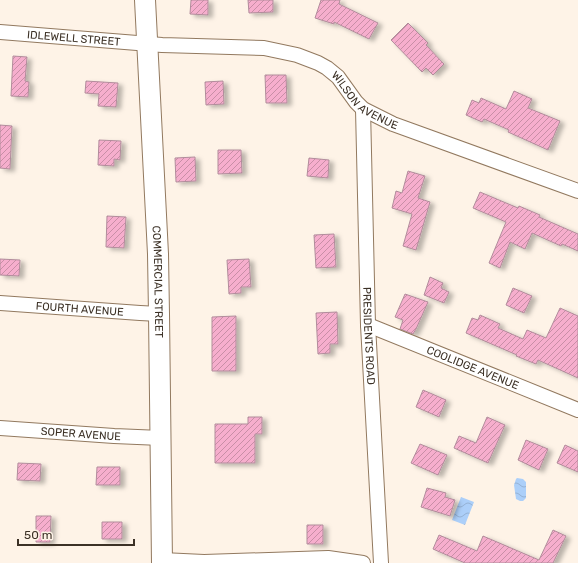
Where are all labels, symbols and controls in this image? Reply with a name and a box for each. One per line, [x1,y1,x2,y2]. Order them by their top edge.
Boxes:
street label: IDLEWELL STREET [26,28,122,49]
street label: WILSON AVENUE [329,69,400,132]
street label: COMMERCIAL STREET [150,225,165,339]
street label: PRESIDENTS ROAD [360,287,377,385]
street label: FOURTH AVENUE [35,300,124,319]
street label: COOLIDGE AVENUE [425,343,521,392]
street label: SOPER AVENUE [40,425,122,443]
scale bar [18,521,134,547]
text: 50 m [24,528,52,542]

